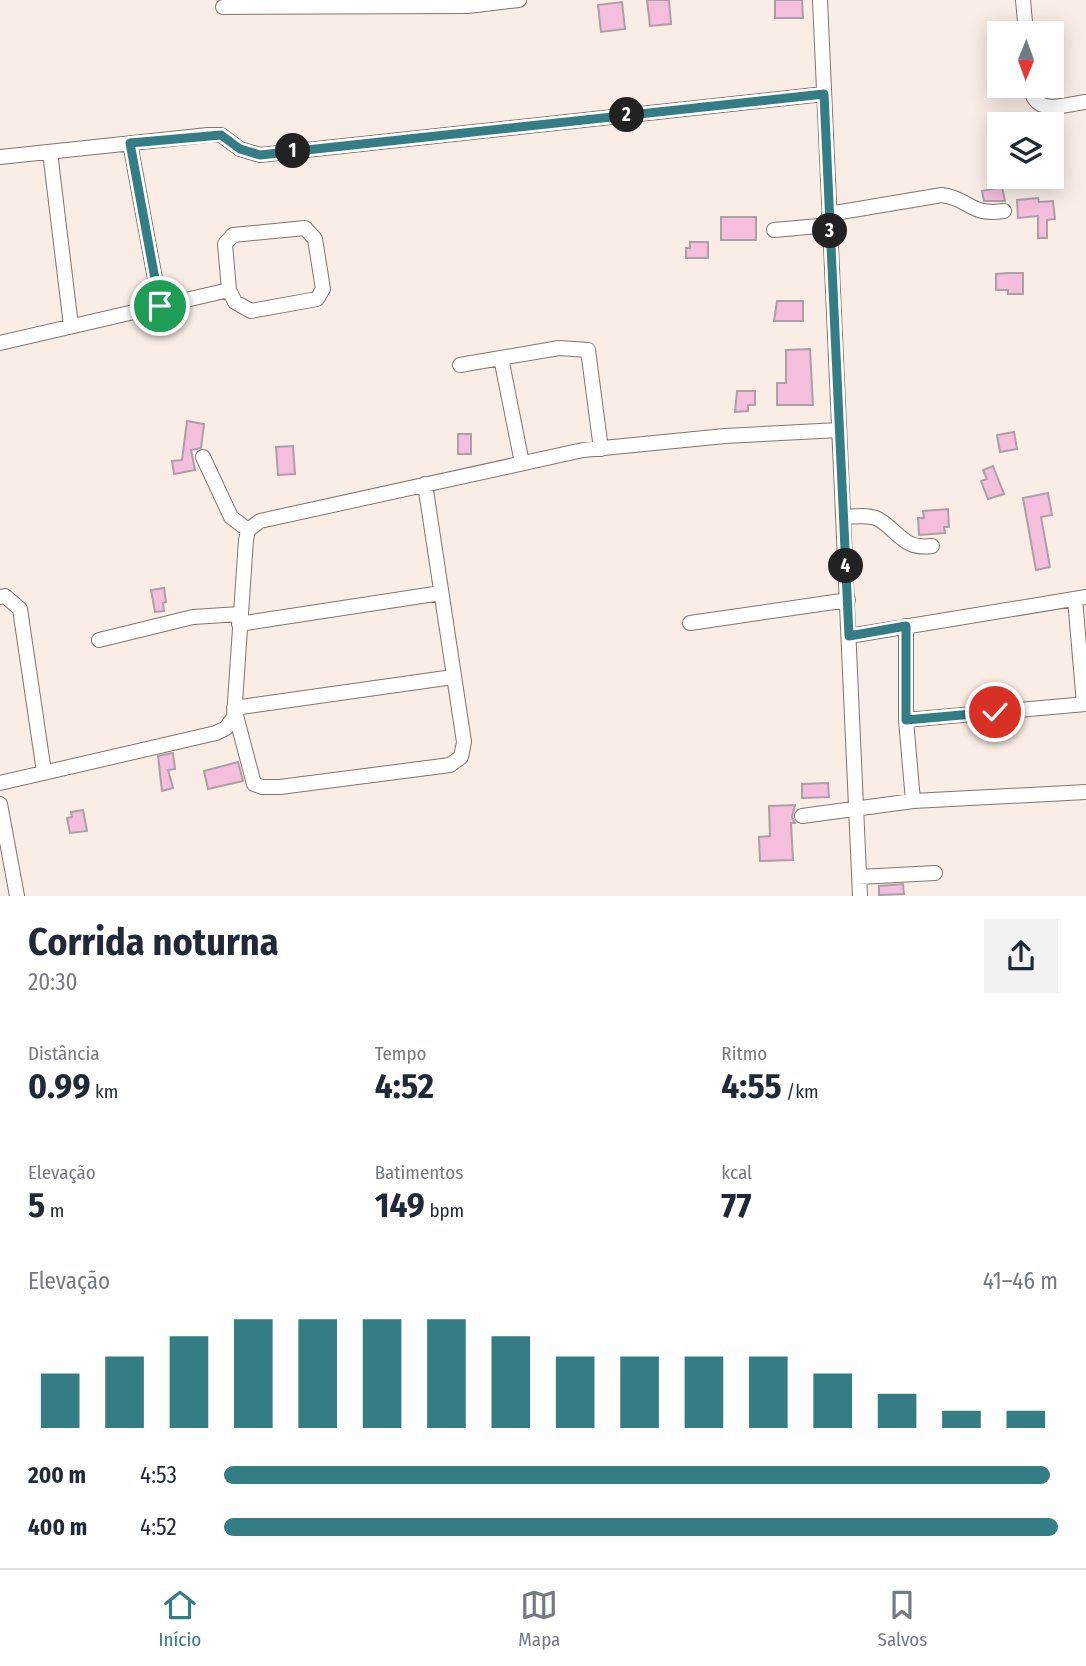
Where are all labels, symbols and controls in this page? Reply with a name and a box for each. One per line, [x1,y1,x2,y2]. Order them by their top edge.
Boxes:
north arrow [987,21,1064,98]
map controls [987,21,1064,189]
pin: 2 [610,97,644,132]
text: 2 [622,103,631,126]
button: layers [987,112,1064,189]
pin: 1 [276,134,310,168]
text: 1 [288,139,297,162]
pin: 3 [812,214,848,248]
text: 3 [825,219,834,242]
pin [130,276,190,336]
icon: arrive [141,287,179,325]
pin: 4 [828,548,864,584]
text: 4 [841,554,850,577]
pin [965,682,1025,742]
icon: check [976,693,1014,731]
text: Corrida noturna [28,919,279,965]
button: share [984,919,1058,993]
text: 20:30 [28,968,78,996]
text: Distância [28,1042,100,1065]
text: Tempo [375,1042,427,1065]
text: Ritmo [721,1042,767,1065]
text: 0.99 [28,1065,91,1107]
text: 4:52 [375,1065,434,1107]
text: 4:55 [721,1065,782,1107]
text: km [91,1080,118,1103]
text: /km [782,1080,819,1103]
text: Elevação [28,1161,96,1184]
text: Batimentos [375,1161,463,1184]
text: kcal [721,1161,752,1184]
text: 5 [28,1184,45,1226]
text: 149 [375,1184,425,1226]
text: 77 [721,1184,751,1226]
text: m [45,1199,64,1222]
text: bpm [425,1199,464,1222]
text: Elevação [28,1267,110,1295]
text: 41–46 m [983,1267,1058,1295]
text: 200 m [28,1461,86,1489]
text: 4:53 [140,1461,177,1489]
text: 400 m [28,1513,87,1541]
text: 4:52 [140,1513,177,1541]
tab: Início [159,1586,201,1651]
tab: Mapa [518,1586,560,1651]
tab: Salvos [878,1586,927,1651]

